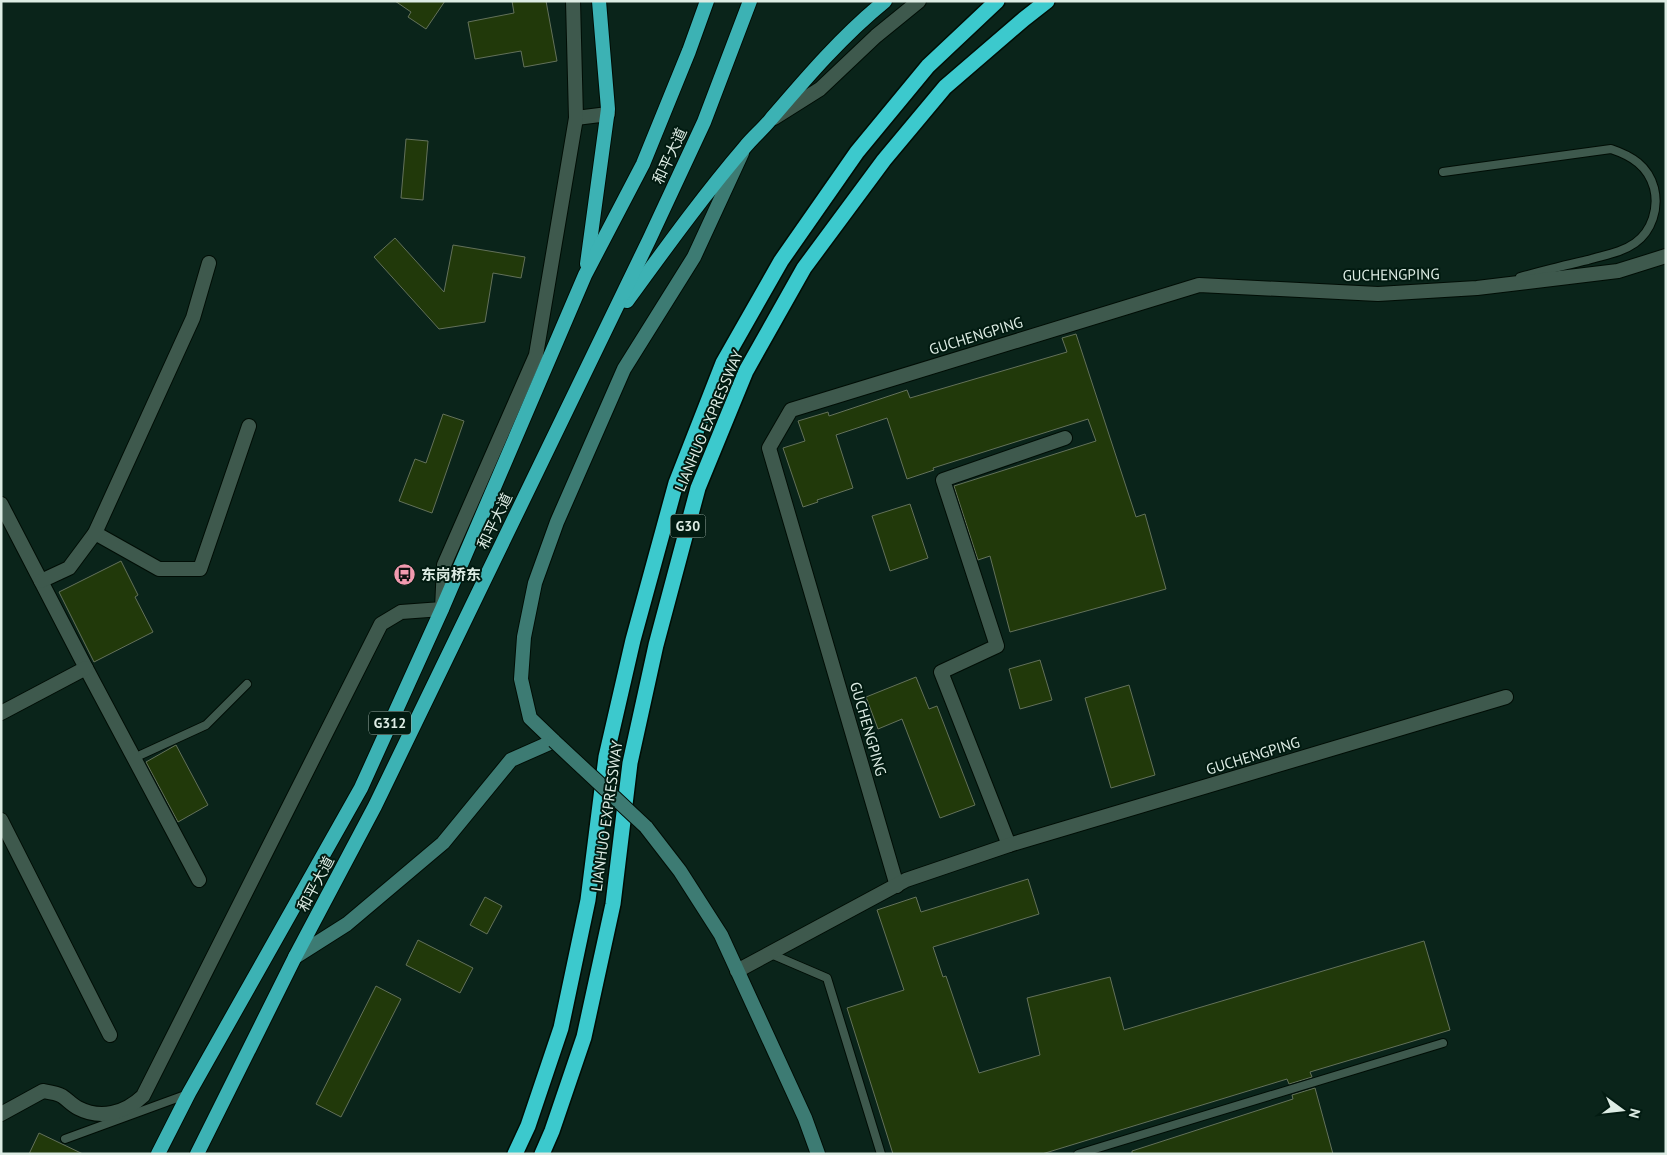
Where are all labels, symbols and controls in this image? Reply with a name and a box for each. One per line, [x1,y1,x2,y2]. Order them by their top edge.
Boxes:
street label: 和平大道 [648,125,691,187]
street label: GUCHENGPING [1342,264,1440,285]
street label: GUCHENGPING [927,312,1025,359]
street label: LIANHUO EXPRESSWAY [670,347,747,494]
street label: 和平大道 [473,490,516,552]
road number: G30 [670,514,706,538]
bus stop icon: 东岗桥东 [393,563,417,587]
place label: 东岗桥东 [421,565,481,584]
street label: GUCHENGPING [846,680,891,778]
road number: G312 [369,711,411,734]
street label: GUCHENGPING [1204,732,1302,779]
street label: LIANHUO EXPRESSWAY [587,739,627,892]
street label: 和平大道 [293,853,338,915]
north arrow [1597,1085,1647,1135]
text: N [1625,1107,1644,1120]

